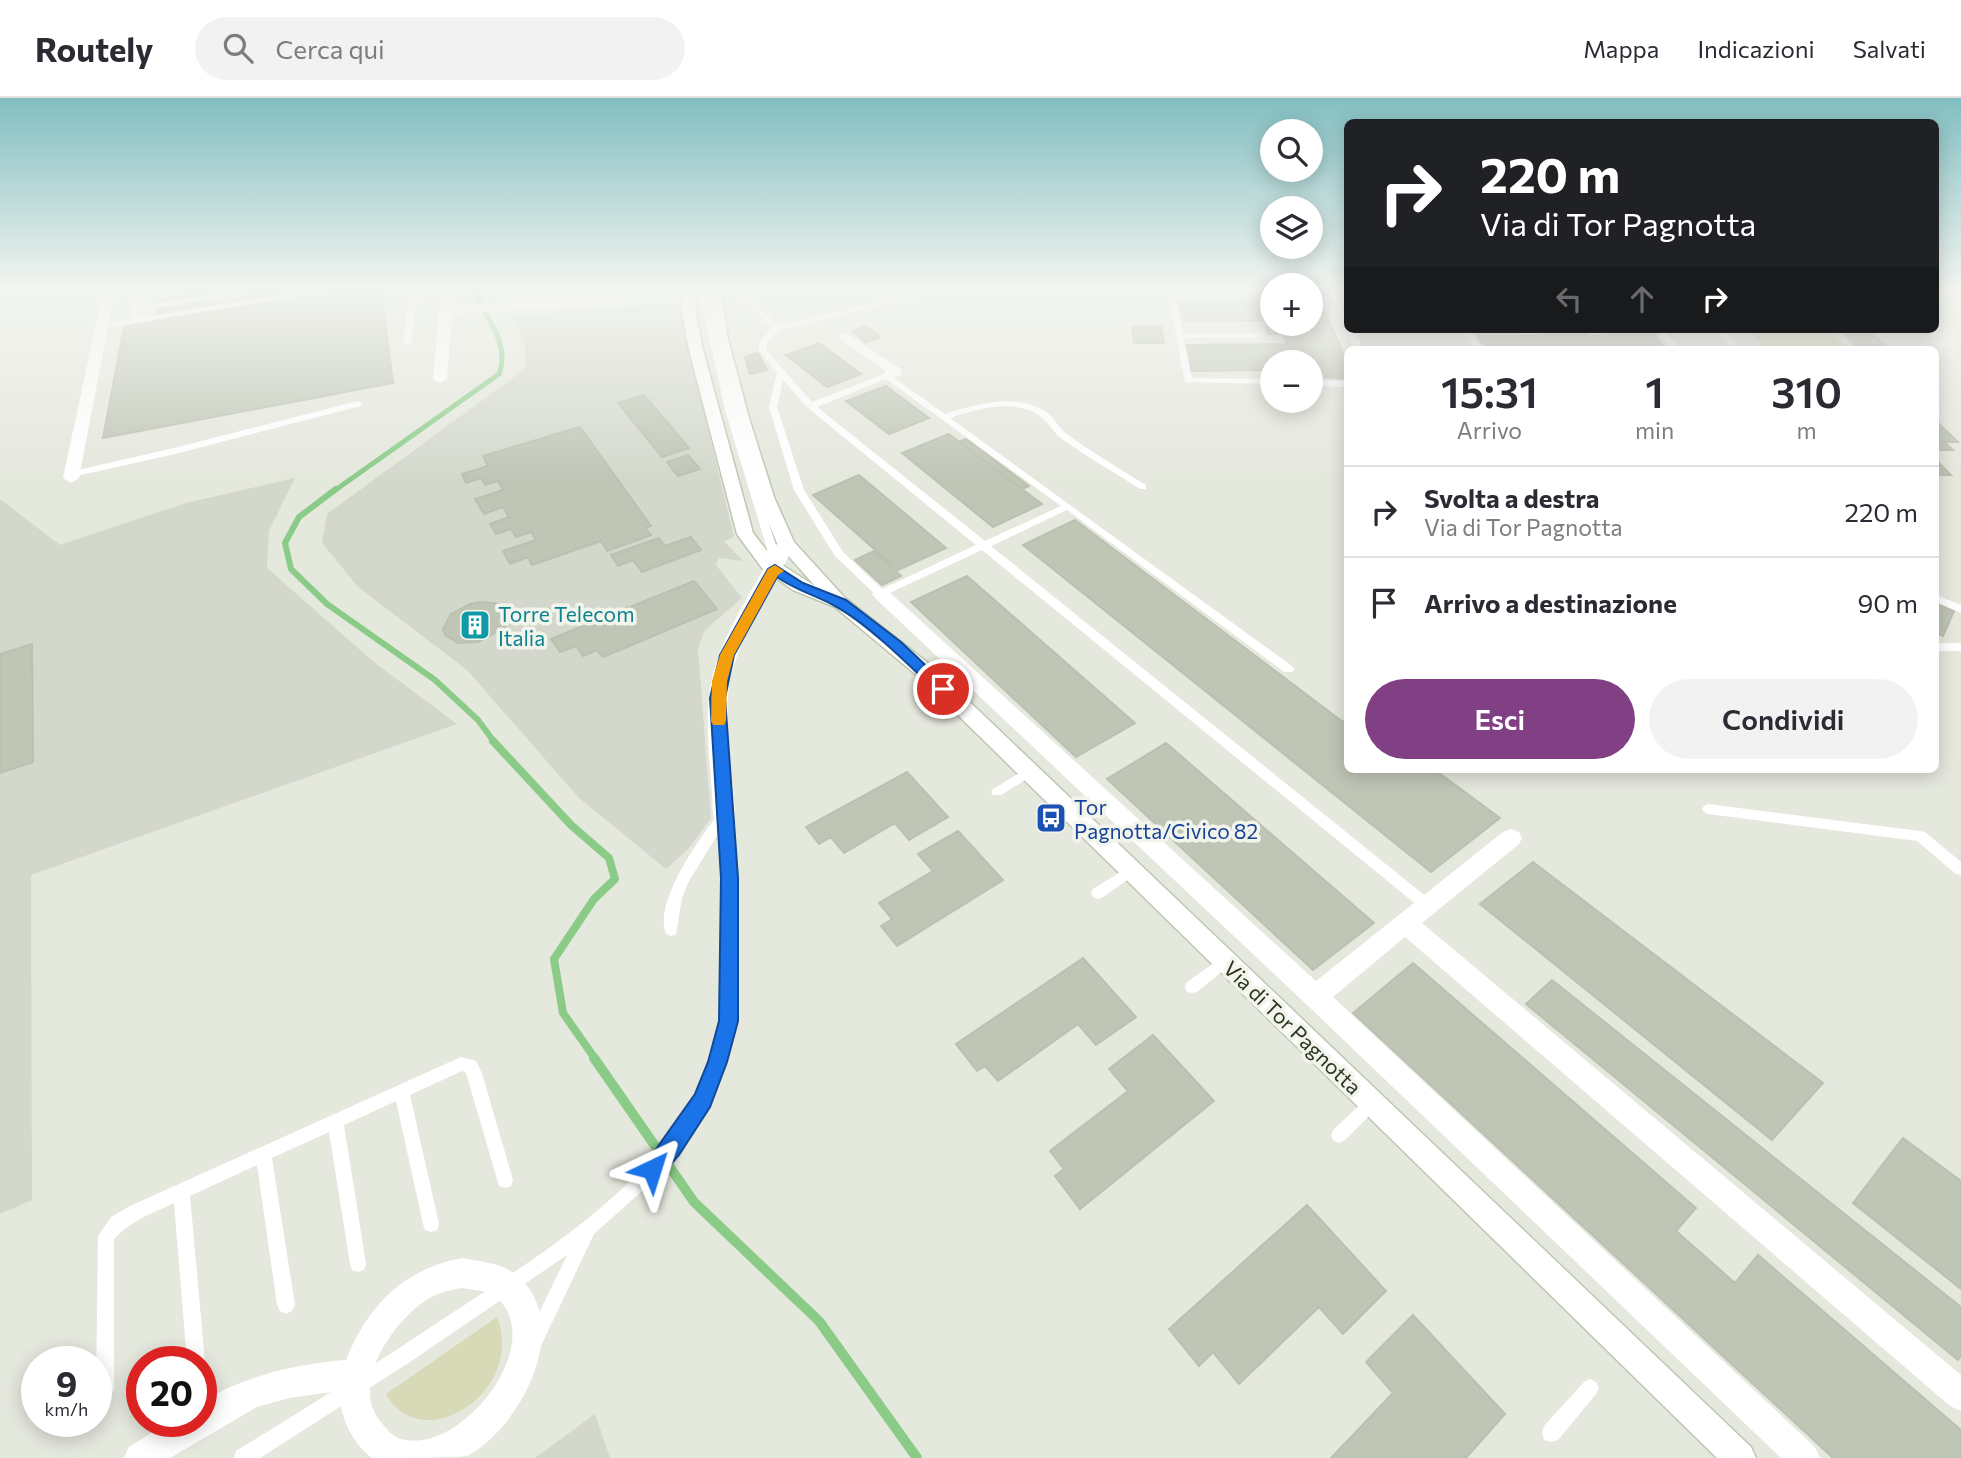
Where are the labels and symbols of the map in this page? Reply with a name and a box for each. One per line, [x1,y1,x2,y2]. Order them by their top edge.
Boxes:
place label: Torre Telecom Italia [498,601,634,650]
building icon: Torre Telecom Italia [458,608,492,642]
pin [913,659,973,719]
place label: Tor Pagnotta/Civico 82 [1074,794,1258,843]
bus stop icon: Tor Pagnotta/Civico 82 [1034,801,1068,835]
street label: Via di Tor Pagnotta [1219,955,1367,1099]
position arrow [615,1132,689,1206]
speed limit sign: 20 [126,1346,217,1437]

